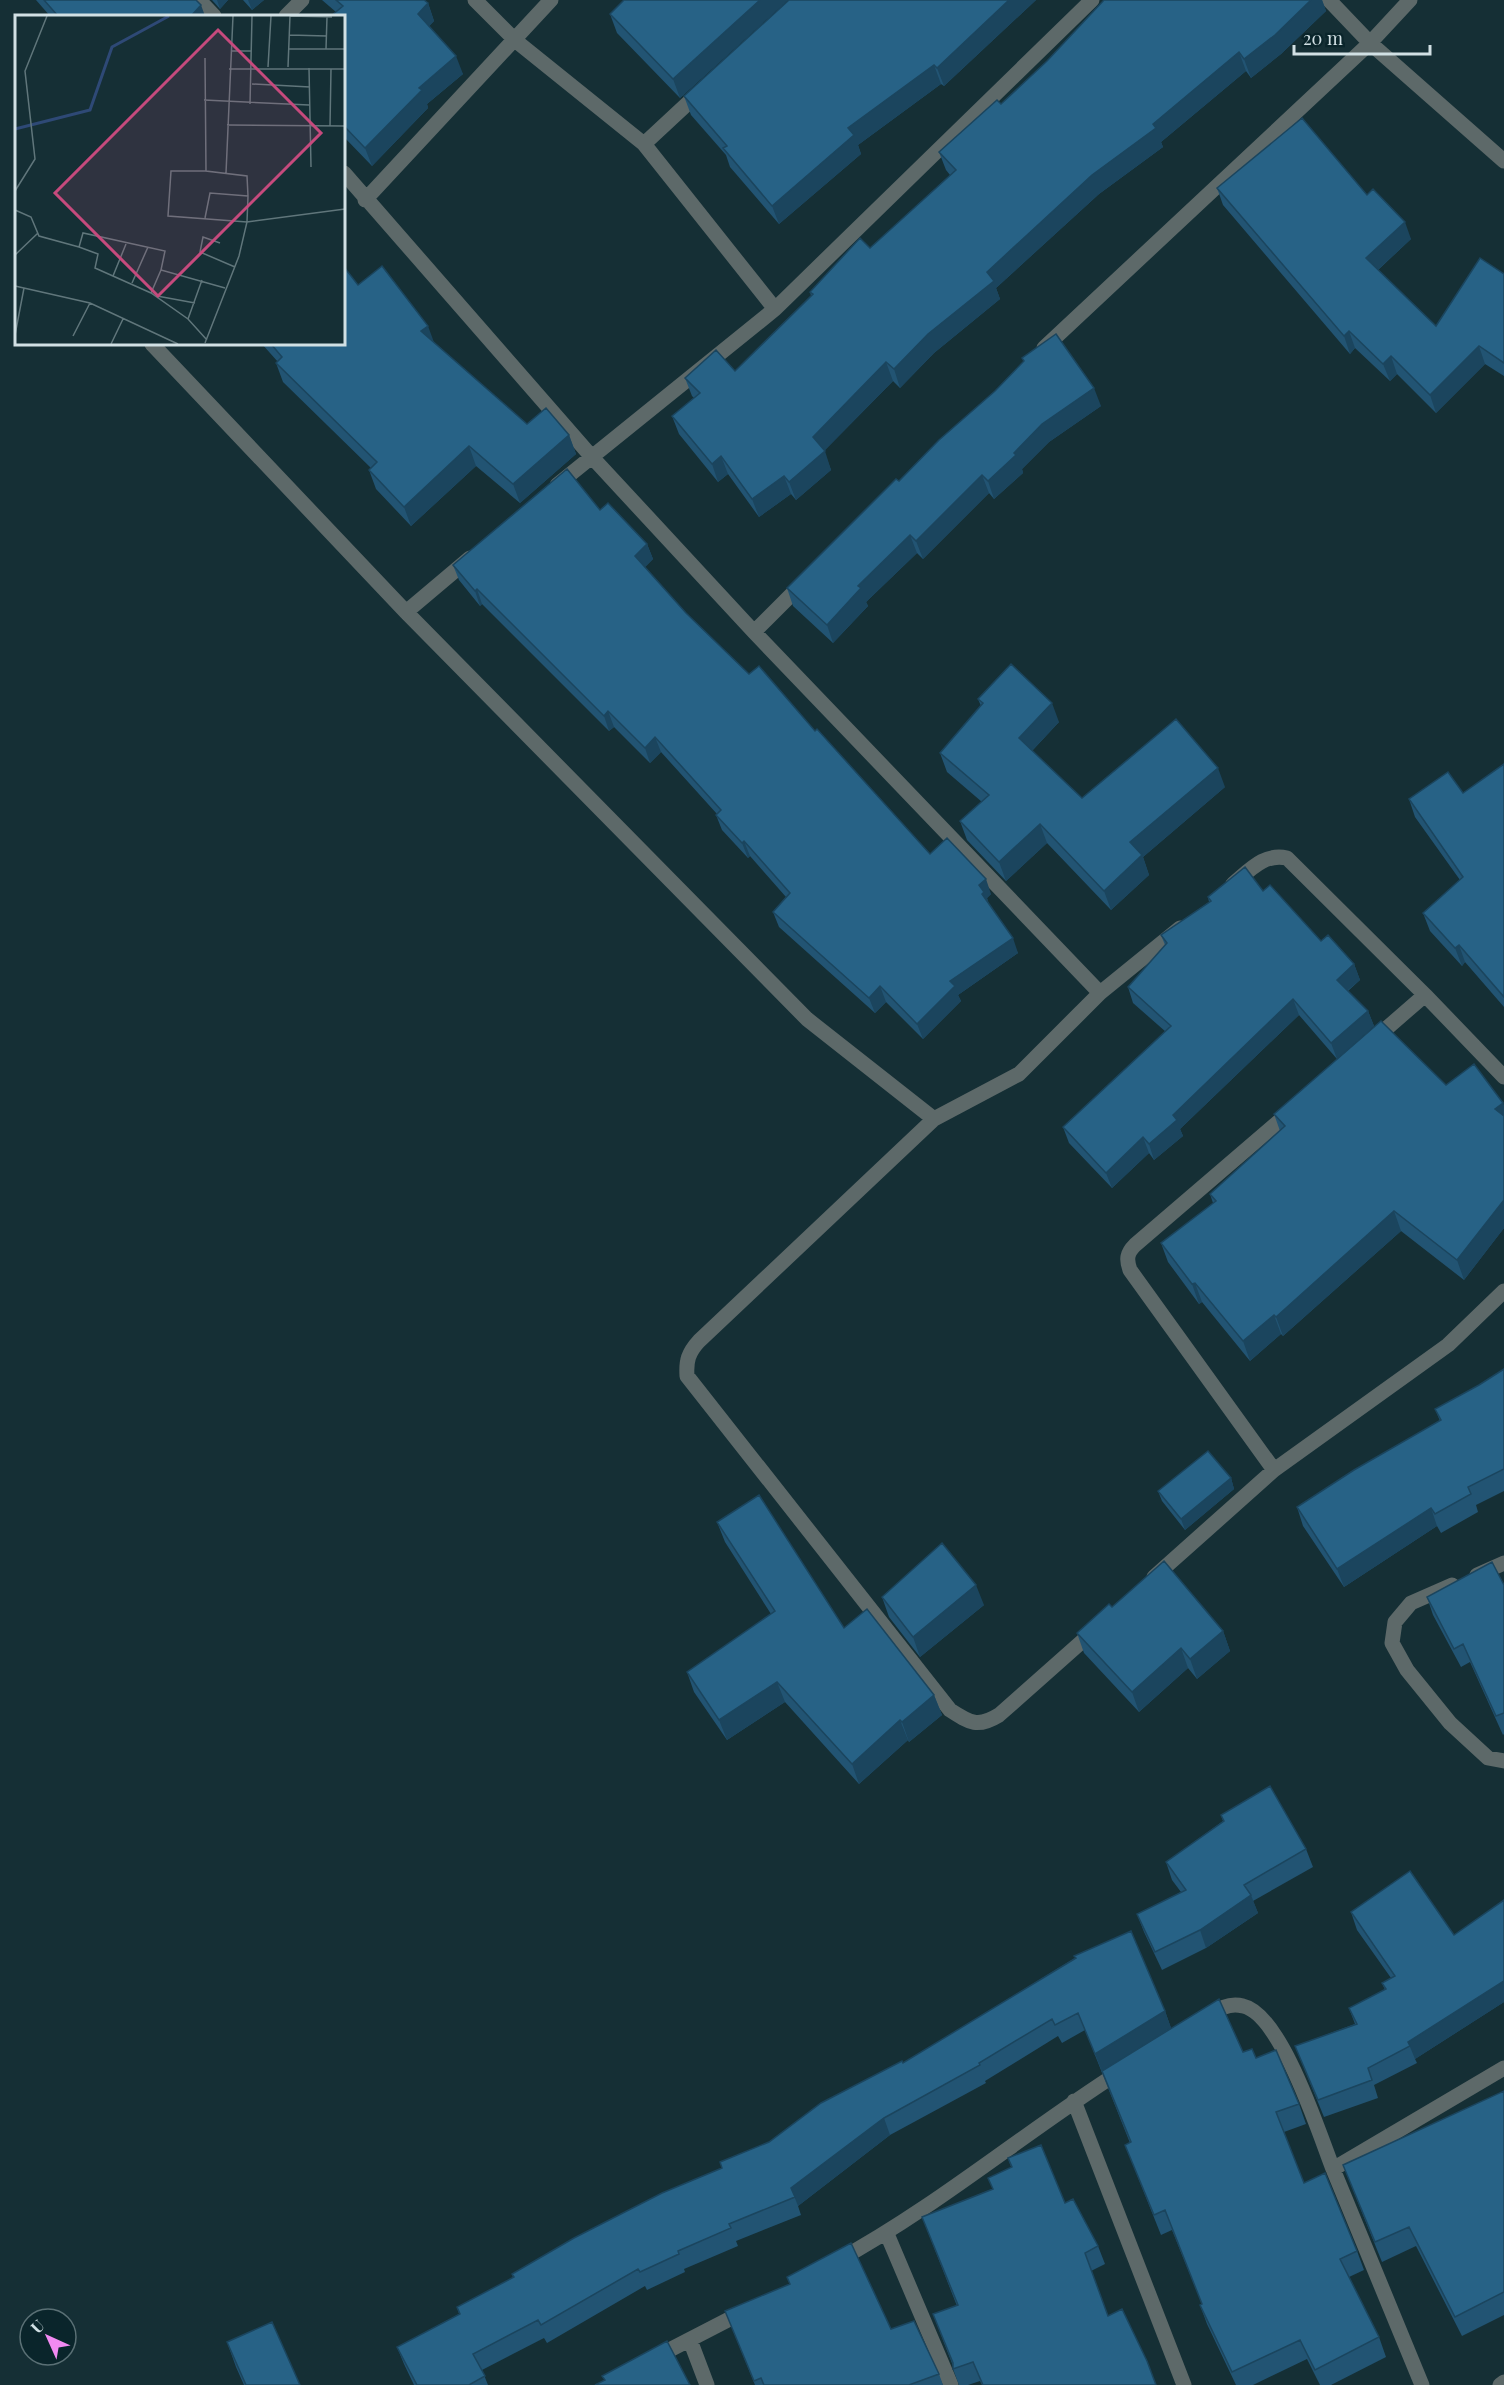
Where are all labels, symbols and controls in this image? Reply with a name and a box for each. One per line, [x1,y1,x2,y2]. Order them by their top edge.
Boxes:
inset map [15,15,345,345]
scale bar [1294,18,1430,56]
text: 20 m [1303,26,1343,50]
north arrow [18,2307,78,2367]
text: U [26,2315,48,2337]

